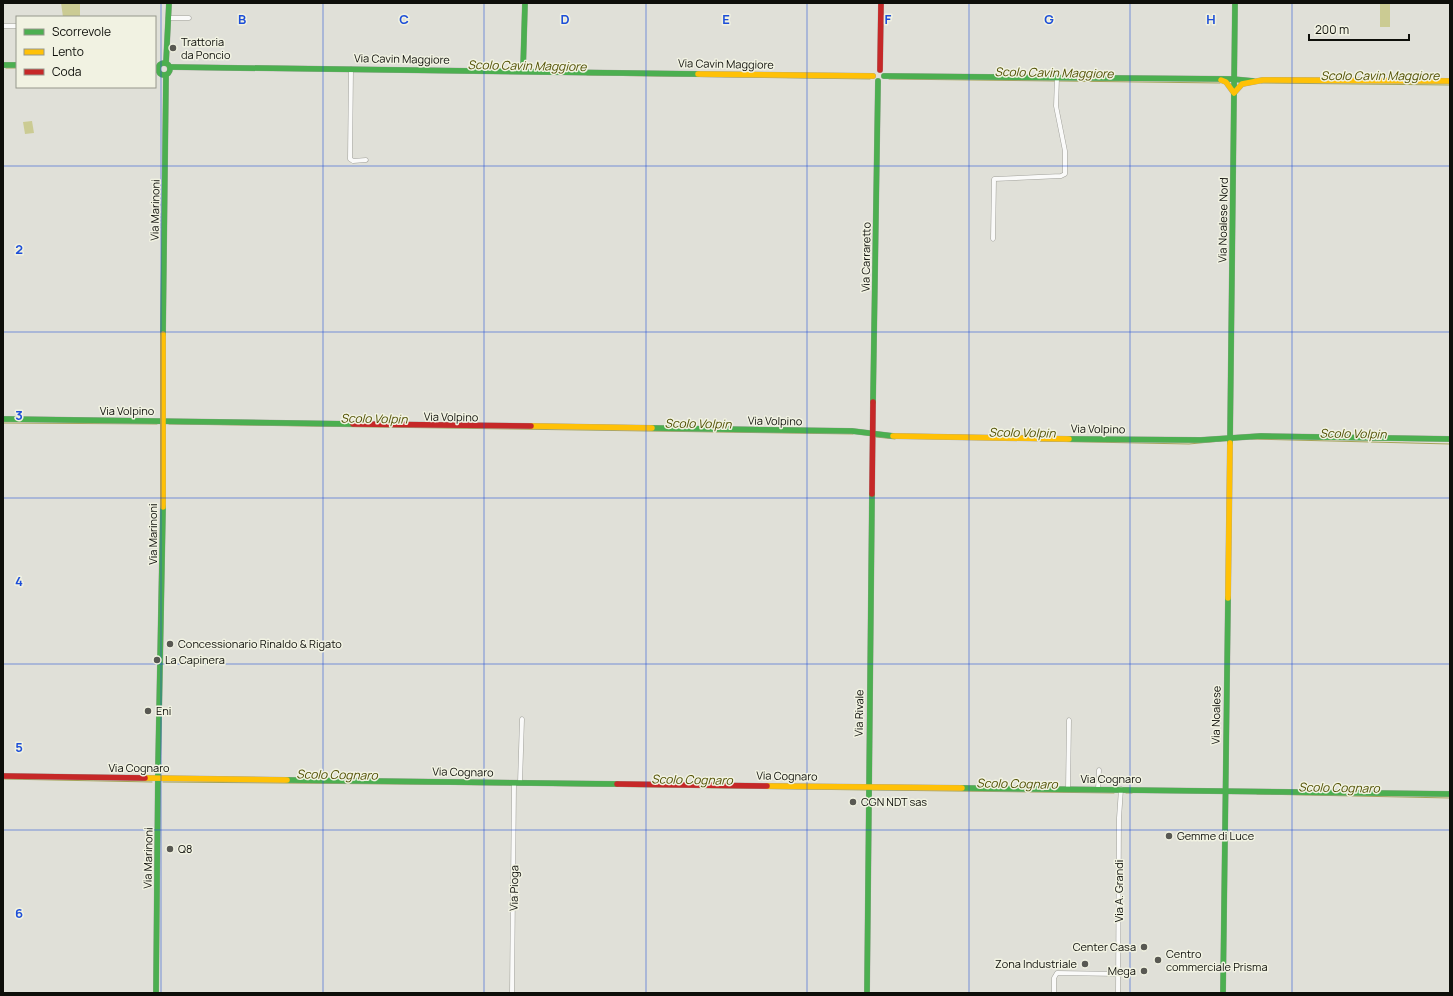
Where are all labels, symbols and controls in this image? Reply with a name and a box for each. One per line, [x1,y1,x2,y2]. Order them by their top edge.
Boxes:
text: B [238,10,246,28]
text: C [399,10,409,28]
text: D [560,10,570,28]
text: E [722,10,730,28]
text: F [885,10,892,28]
text: G [1044,10,1054,28]
text: H [1206,10,1216,28]
legend [16,16,156,88]
scale bar [1309,16,1409,42]
text: 200 m [1315,21,1349,38]
text: Scorrevole [52,23,111,40]
place label: Trattoria da Poncio [181,34,231,62]
text: Lento [52,43,84,60]
marker: Trattoria da Poncio [168,43,178,53]
street label: Via Cavin Maggiore [354,50,451,67]
street label: Via Cavin Maggiore [678,55,775,72]
water label: Scolo Cavin Maggiore [467,56,588,75]
text: Coda [52,63,81,80]
water label: Scolo Cavin Maggiore [994,63,1115,82]
water label: Scolo Cavin Maggiore [1321,67,1440,84]
street label: Via Noalese Nord [1214,177,1231,263]
street label: Via Marinoni [146,179,163,241]
street label: Via Carraretto [857,221,874,292]
text: 2 [15,240,23,258]
street label: Via Volpino [100,403,155,418]
text: 3 [15,406,23,424]
water label: Scolo Volpin [341,409,408,428]
street label: Via Volpino [424,409,479,424]
street label: Via Volpino [748,413,803,428]
water label: Scolo Volpin [665,414,732,433]
street label: Via Volpino [1071,421,1126,436]
water label: Scolo Volpin [989,423,1056,442]
water label: Scolo Volpin [1320,424,1387,443]
street label: Via Marinoni [145,503,160,565]
text: 4 [15,572,23,590]
place label: Concessionario Rinaldo & Rigato [178,636,342,651]
marker: Concessionario Rinaldo & Rigato [165,639,175,649]
place label: La Capinera [165,652,225,667]
marker: La Capinera [152,655,162,665]
street label: Via Noalese [1207,685,1224,744]
street label: Via Rivale [851,689,866,737]
place label: Eni [156,703,171,718]
marker: Eni [143,706,153,716]
text: 5 [15,738,23,756]
street label: Via Cognaro [108,760,170,775]
street label: Via Cognaro [432,763,494,780]
water label: Scolo Cognaro [296,765,379,784]
street label: Via Cognaro [756,767,818,784]
water label: Scolo Cognaro [651,770,734,789]
street label: Via Cognaro [1080,771,1142,786]
water label: Scolo Cognaro [976,774,1059,793]
water label: Scolo Cognaro [1298,778,1381,797]
place label: CGN NDT sas [861,794,927,809]
marker: CGN NDT sas [848,797,858,807]
street label: Via Marinoni [139,827,156,889]
place label: Gemme di Luce [1177,828,1255,843]
marker: Gemme di Luce [1164,831,1174,841]
place label: Q8 [178,841,192,856]
marker: Q8 [165,844,175,854]
street label: Via A. Grandi [1111,860,1126,922]
street label: Via Pioga [506,865,521,911]
text: 6 [15,904,23,922]
place label: Center Casa [1073,939,1136,954]
marker: Center Casa [1139,942,1149,952]
place label: Centro commerciale Prisma [1166,946,1268,974]
marker: Centro commerciale Prisma [1153,955,1163,965]
place label: Zona Industriale [995,956,1078,971]
marker: Zona Industriale [1080,959,1090,969]
place label: Mega [1108,963,1136,978]
marker: Mega [1139,966,1149,976]

